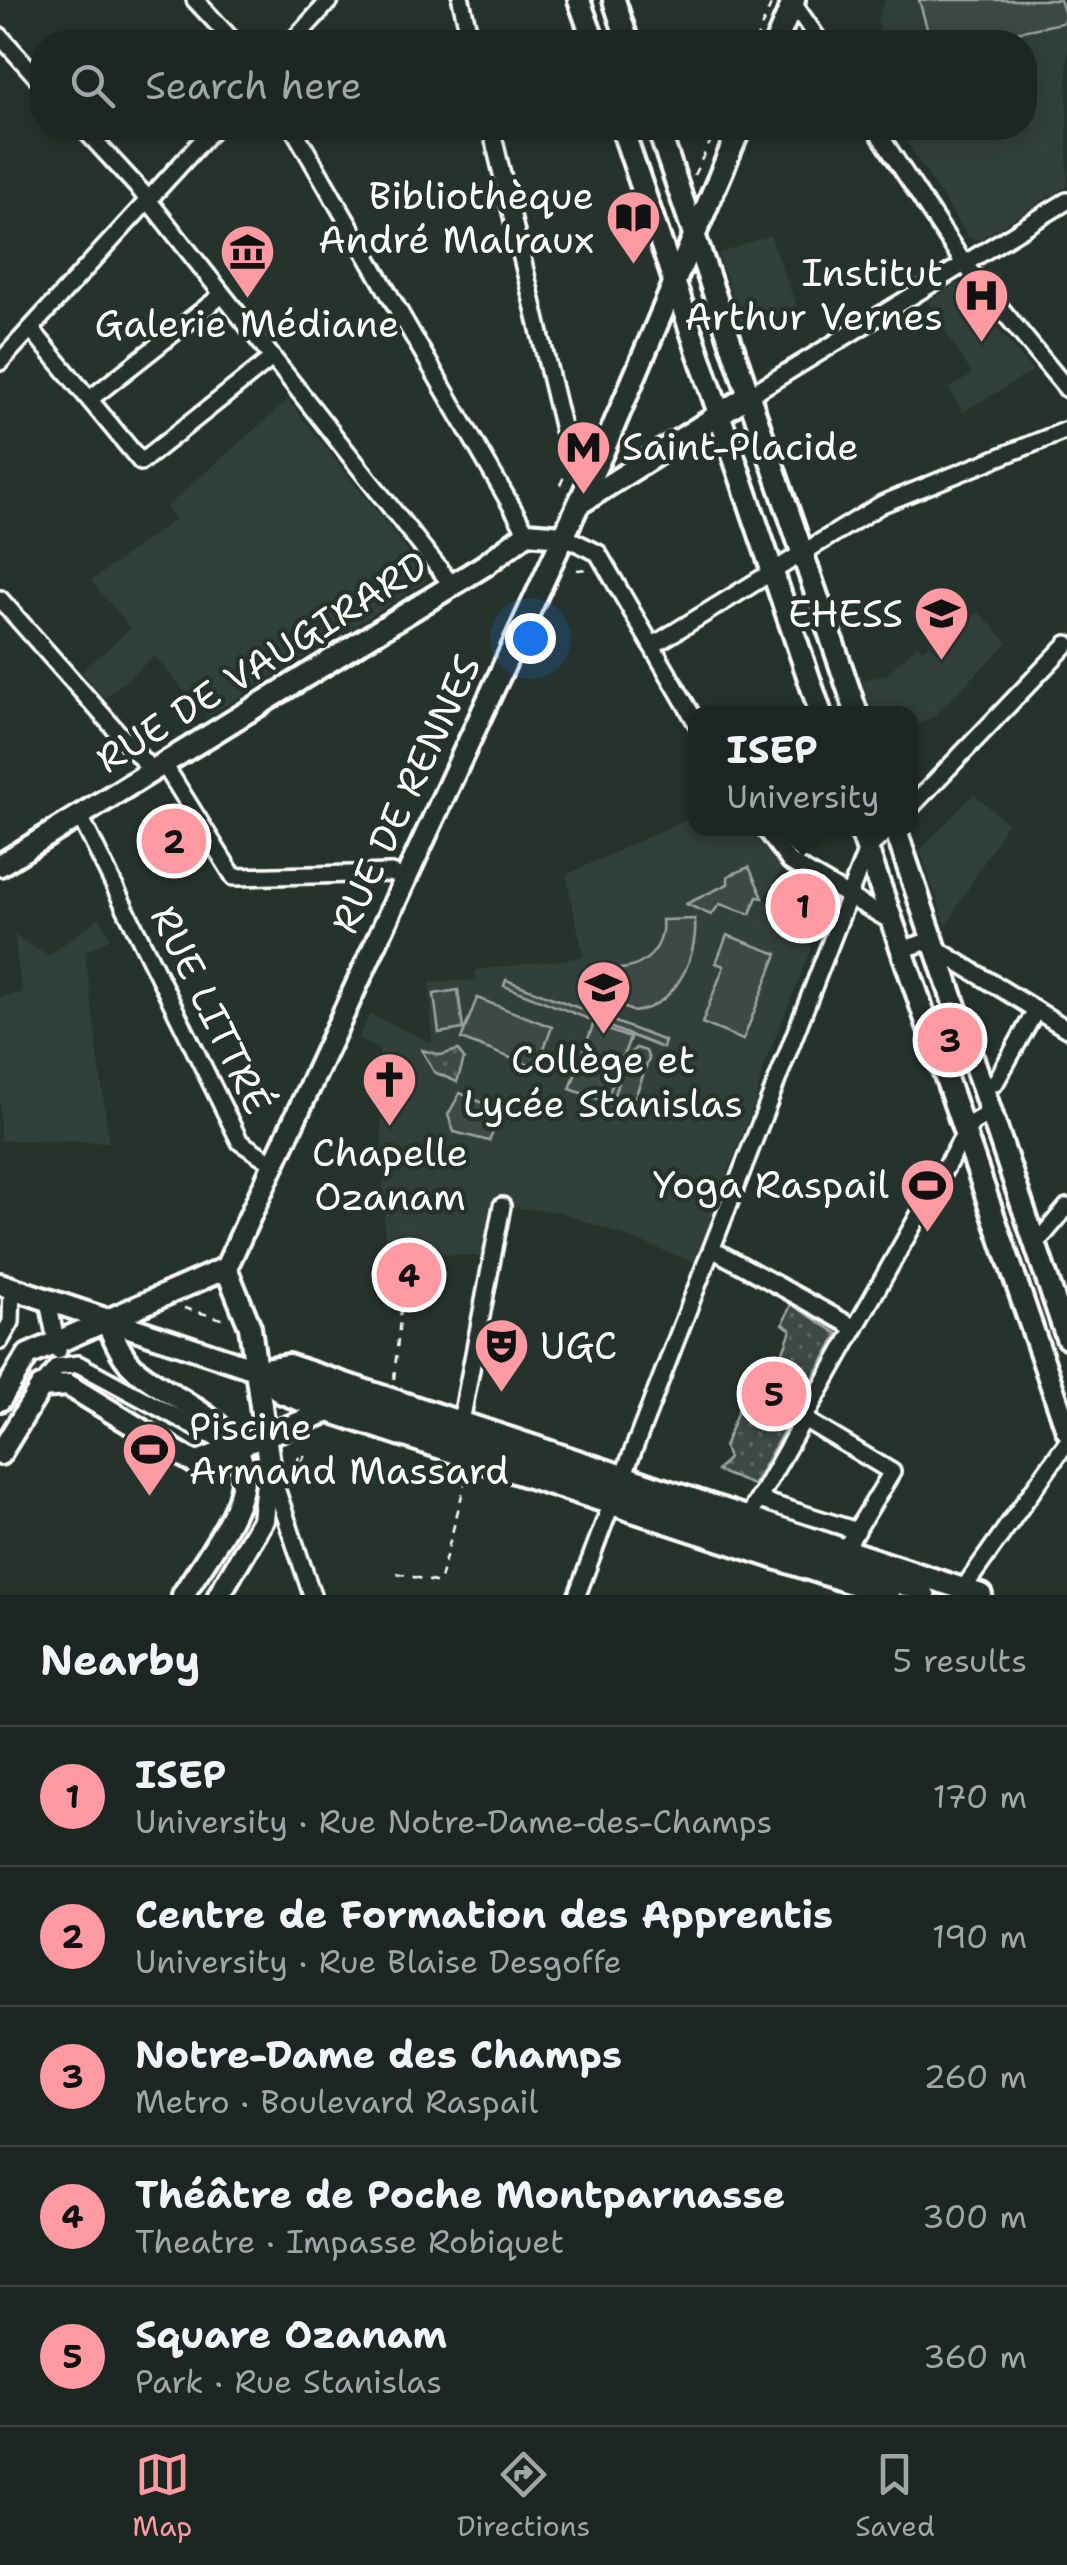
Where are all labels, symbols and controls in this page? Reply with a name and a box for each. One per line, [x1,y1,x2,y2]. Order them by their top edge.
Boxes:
search box [30,30,1037,140]
icon: search [65,58,120,113]
text: Search here [145,60,362,111]
place label: Bibliothèque André Malraux [318,170,594,265]
library icon: Bibliothèque André Malraux [603,188,663,267]
museum icon: Galerie Médiane [217,221,277,300]
place label: Institut Arthur Vernes [685,247,943,342]
hospital icon: Institut Arthur Vernes [952,265,1012,344]
place label: Galerie Médiane [94,298,400,349]
metro station icon: Saint-Placide [553,417,613,496]
place label: Saint-Placide [622,421,859,472]
street label: RUE DE VAUGIRARD [86,539,437,784]
school or university icon: EHESS [912,584,972,663]
place label: EHESS [788,588,903,639]
your location [505,613,556,664]
street label: RUE DE RENNES [319,646,492,941]
popup [688,706,918,836]
text: ISEP [727,724,818,775]
text: University [727,775,879,818]
pin: 2 [142,804,206,878]
pin: 1 [770,868,836,944]
street label: RUE LITTRÉ [139,897,284,1122]
school or university icon: Collège et Lycée Stanislas [573,957,633,1036]
pin: 3 [918,1002,982,1078]
place label: Collège et Lycée Stanislas [463,1034,743,1129]
church icon: Chapelle Ozanam [360,1050,420,1129]
place label: Chapelle Ozanam [312,1127,468,1222]
sports icon: Yoga Raspail [898,1155,958,1234]
place label: Yoga Raspail [653,1159,890,1210]
pin: 4 [376,1238,442,1312]
theatre icon: UGC [471,1316,531,1395]
place label: UGC [540,1320,617,1371]
pin: 5 [742,1356,806,1432]
place label: Piscine Armand Massard [189,1401,509,1496]
sports icon: Piscine Armand Massard [120,1419,180,1498]
text: Nearby [40,1632,200,1688]
text: 5 results [892,1639,1027,1682]
text: ISEP [135,1749,226,1800]
text: 1 [65,1775,80,1818]
text: 170 m [933,1775,1027,1818]
text: University · Rue Notre-Dame-des-Champs [135,1800,772,1843]
text: Centre de Formation des Apprentis [135,1889,833,1940]
text: 2 [61,1915,84,1958]
text: 190 m [932,1915,1027,1958]
text: University · Rue Blaise Desgoffe [135,1940,622,1983]
text: Notre-Dame des Champs [135,2029,622,2080]
text: 3 [61,2055,84,2098]
text: 260 m [924,2055,1027,2098]
text: Metro · Boulevard Raspail [135,2080,538,2123]
text: Théâtre de Poche Montparnasse [135,2169,785,2220]
text: 4 [61,2195,84,2238]
text: 300 m [922,2195,1027,2238]
text: Theatre · Impasse Robiquet [135,2220,564,2263]
text: Square Ozanam [135,2309,447,2360]
text: 5 [62,2335,83,2378]
text: 360 m [923,2335,1027,2378]
text: Park · Rue Stanislas [135,2360,442,2403]
tab: Map [132,2447,192,2545]
tab: Directions [457,2447,590,2545]
tab: Saved [855,2447,935,2545]

